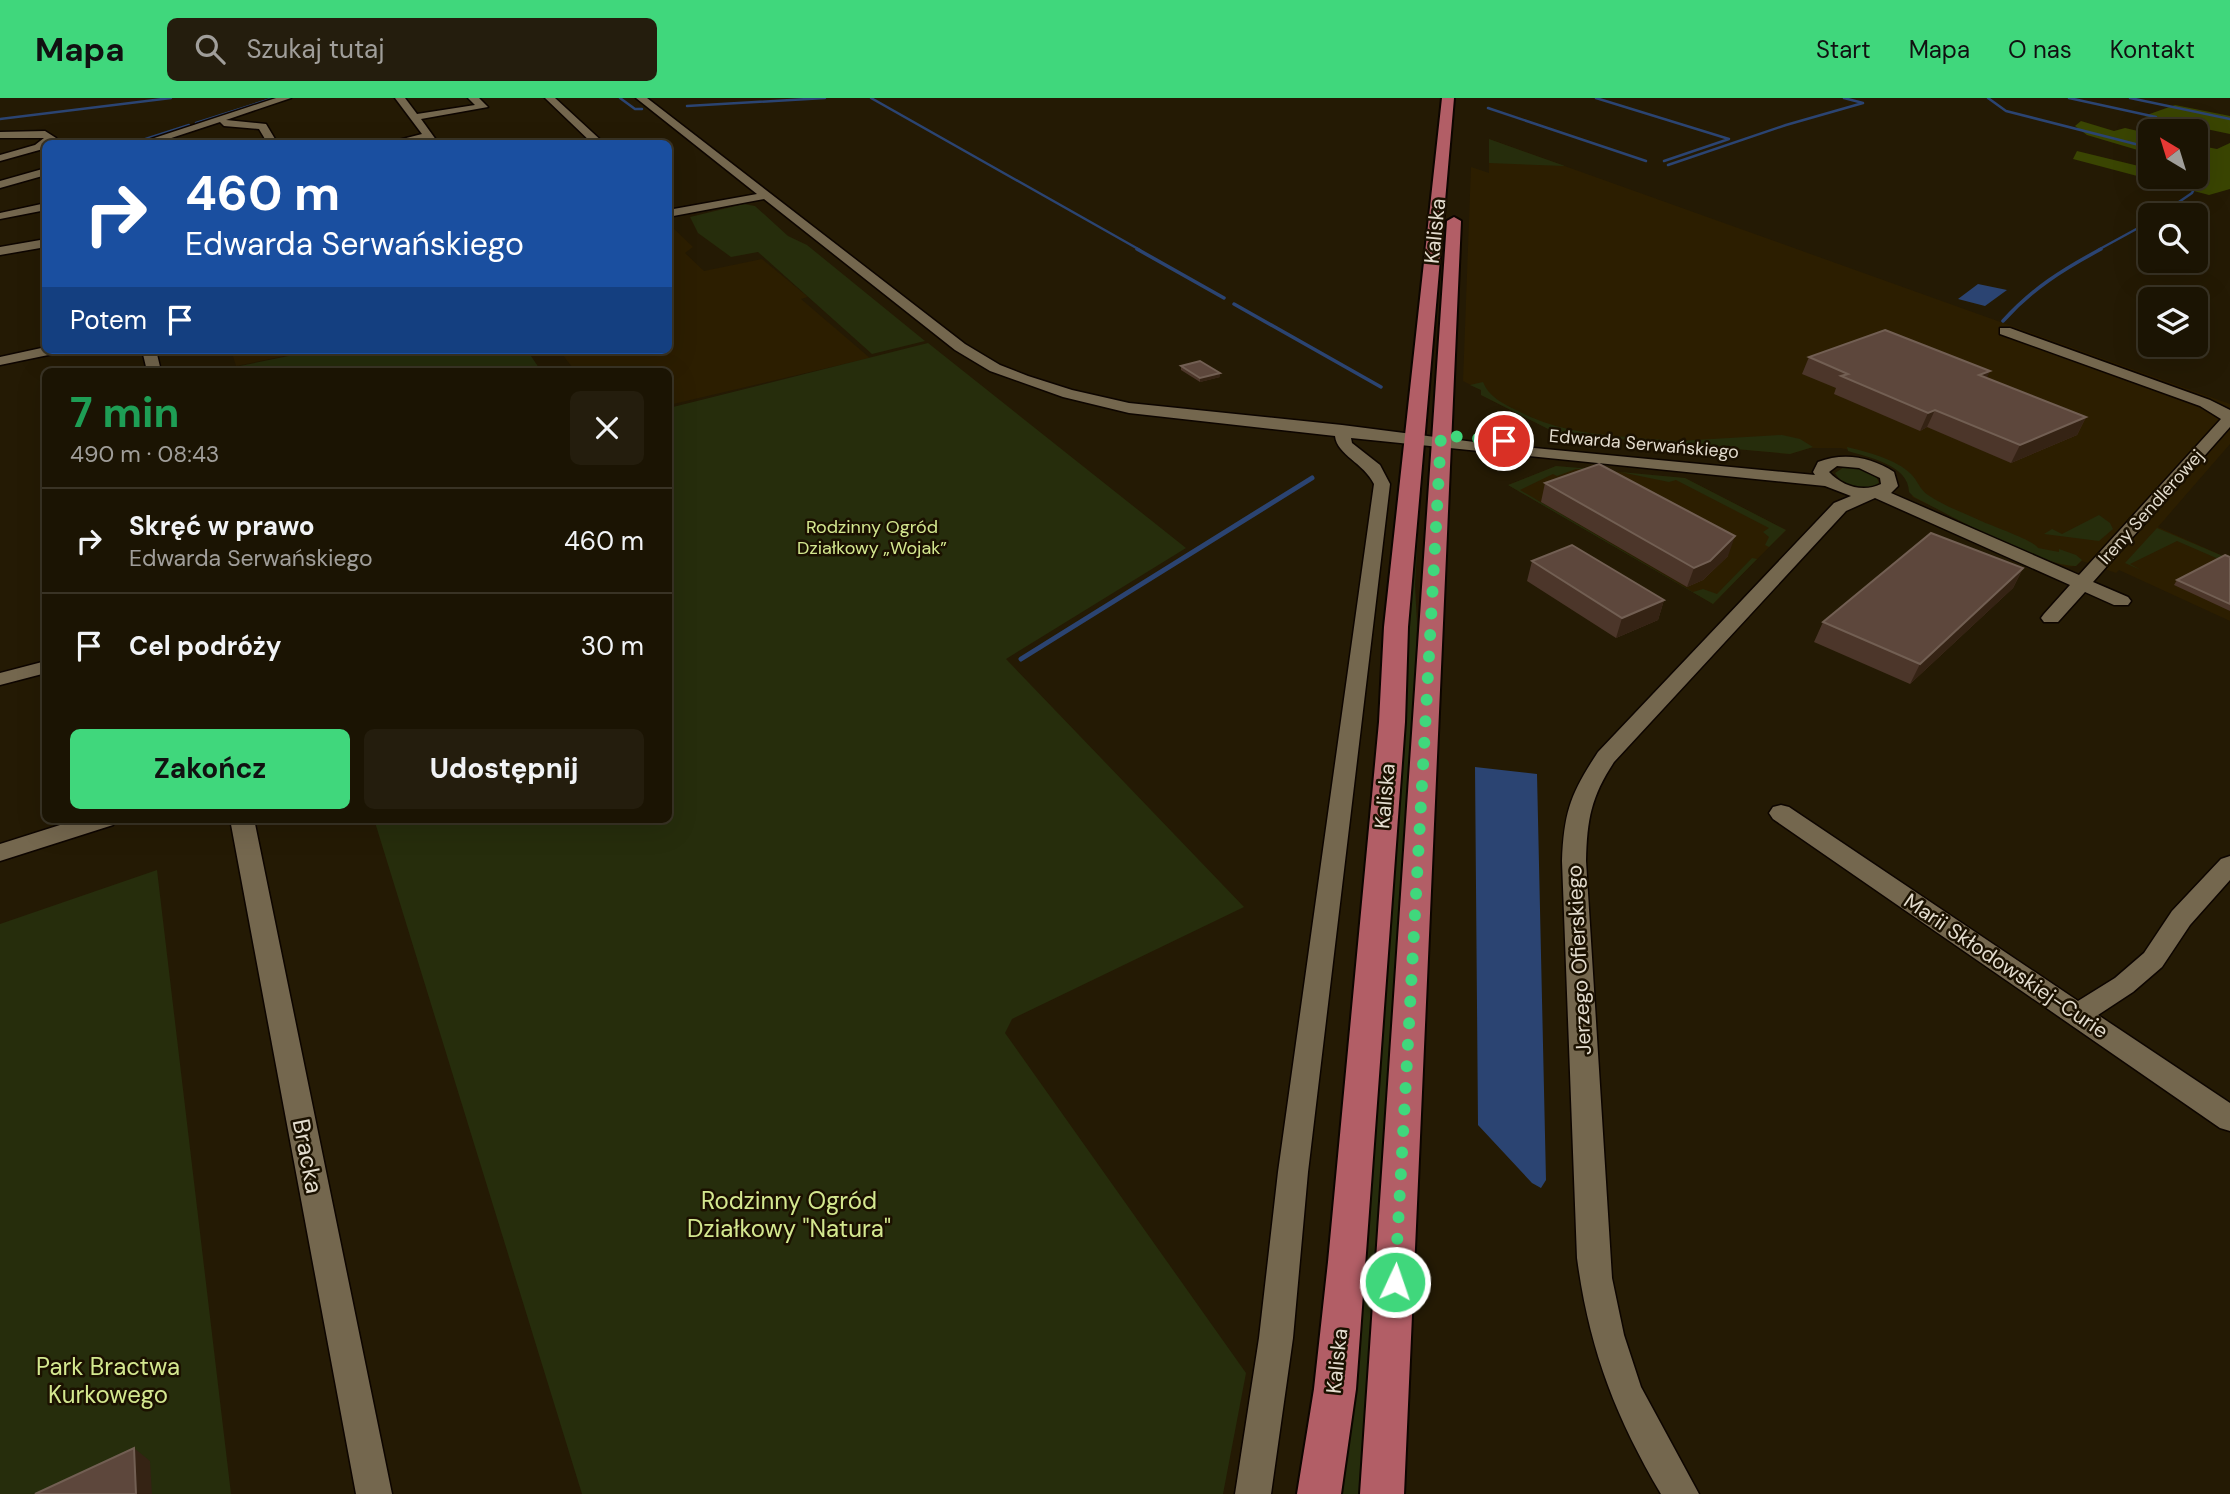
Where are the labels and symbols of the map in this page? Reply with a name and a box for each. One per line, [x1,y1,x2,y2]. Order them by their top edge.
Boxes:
north arrow [2138,119,2208,189]
street label: Kaliska [1418,197,1452,265]
pin [1474,411,1534,471]
street label: Edwarda Serwańskiego [1548,424,1740,464]
street label: Ireny Sendlerowej [2093,444,2209,570]
park label: Rodzinny Ogród Działkowy „Wojak” [797,515,947,560]
street label: Kaliska [1368,762,1402,830]
street label: Jerzego Ofierskiego [1560,864,1598,1056]
street label: Marii Skłodowskiej-Curie [1898,887,2114,1045]
street label: Bracka [286,1116,330,1196]
park label: Rodzinny Ogród Działkowy "Natura" [687,1185,891,1244]
position arrow [1358,1245,1432,1319]
street label: Kaliska [1320,1327,1354,1395]
park label: Park Bractwa Kurkowego [36,1351,180,1410]

